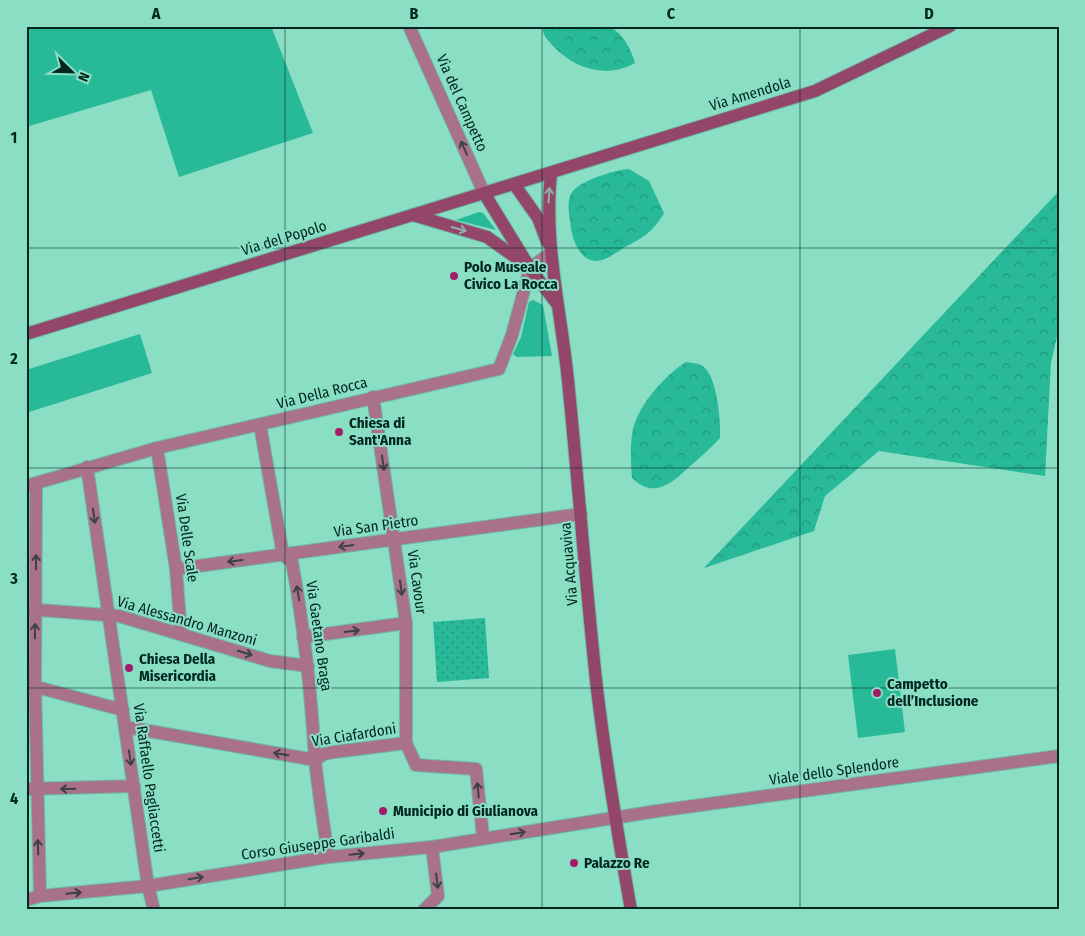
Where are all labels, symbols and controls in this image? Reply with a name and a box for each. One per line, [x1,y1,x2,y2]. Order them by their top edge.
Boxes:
text: A [151,4,161,23]
text: B [410,4,419,23]
text: C [667,4,676,23]
text: D [924,4,934,23]
north arrow [48,48,98,98]
street label: Via del Campetto [433,52,492,154]
text: N [74,70,93,84]
street label: Via Amendola [707,73,793,115]
text: 1 [11,128,17,147]
one-way arrow [459,141,469,156]
one-way arrow [545,188,554,204]
street label: Via del Popolo [239,216,329,259]
one-way arrow [450,224,466,234]
place label: Polo Museale Civico La Rocca [464,258,558,293]
marker: Polo Museale Civico La Rocca [448,270,460,282]
text: 2 [9,349,18,368]
street label: Via Della Rocca [275,373,369,413]
place label: Chiesa di Sant'Anna [349,414,412,449]
marker: Chiesa di Sant'Anna [333,426,345,438]
one-way arrow [378,454,388,470]
street label: Via Delle Scale [172,492,202,584]
one-way arrow [89,507,99,523]
street label: Via San Pietro [333,511,420,541]
street label: Via Acquaviva [556,522,582,606]
one-way arrow [338,541,354,551]
street label: Via Cavour [404,549,431,616]
one-way arrow [31,554,41,570]
one-way arrow [227,556,243,566]
text: 3 [9,569,18,588]
one-way arrow [396,579,406,595]
street label: Via Gaetano Braga [302,580,336,692]
one-way arrow [292,586,302,602]
street label: Via Alessandro Manzoni [115,592,259,650]
one-way arrow [31,623,40,639]
one-way arrow [343,626,359,636]
one-way arrow [236,649,252,659]
place label: Chiesa Della Misericordia [139,650,217,685]
marker: Chiesa Della Misericordia [123,662,135,674]
place label: Campetto dell’Inclusione [887,675,979,710]
marker: Campetto dell’Inclusione [871,687,883,699]
street label: Via Raffaello Pagliaccetti [130,702,168,854]
street label: Via Ciafardoni [311,719,397,751]
one-way arrow [274,748,290,758]
one-way arrow [126,749,136,765]
street label: Viale dello Splendore [768,753,900,789]
one-way arrow [473,782,483,798]
one-way arrow [60,784,76,793]
text: 4 [10,789,18,808]
place label: Municipio di Giulianova [393,802,539,820]
marker: Municipio di Giulianova [377,805,389,817]
street label: Corso Giuseppe Garibaldi [240,824,396,864]
one-way arrow [509,828,525,838]
one-way arrow [33,840,43,856]
one-way arrow [348,849,364,859]
place label: Palazzo Re [584,854,650,872]
marker: Palazzo Re [568,857,580,869]
one-way arrow [188,873,204,883]
one-way arrow [432,873,442,889]
one-way arrow [66,888,82,898]

